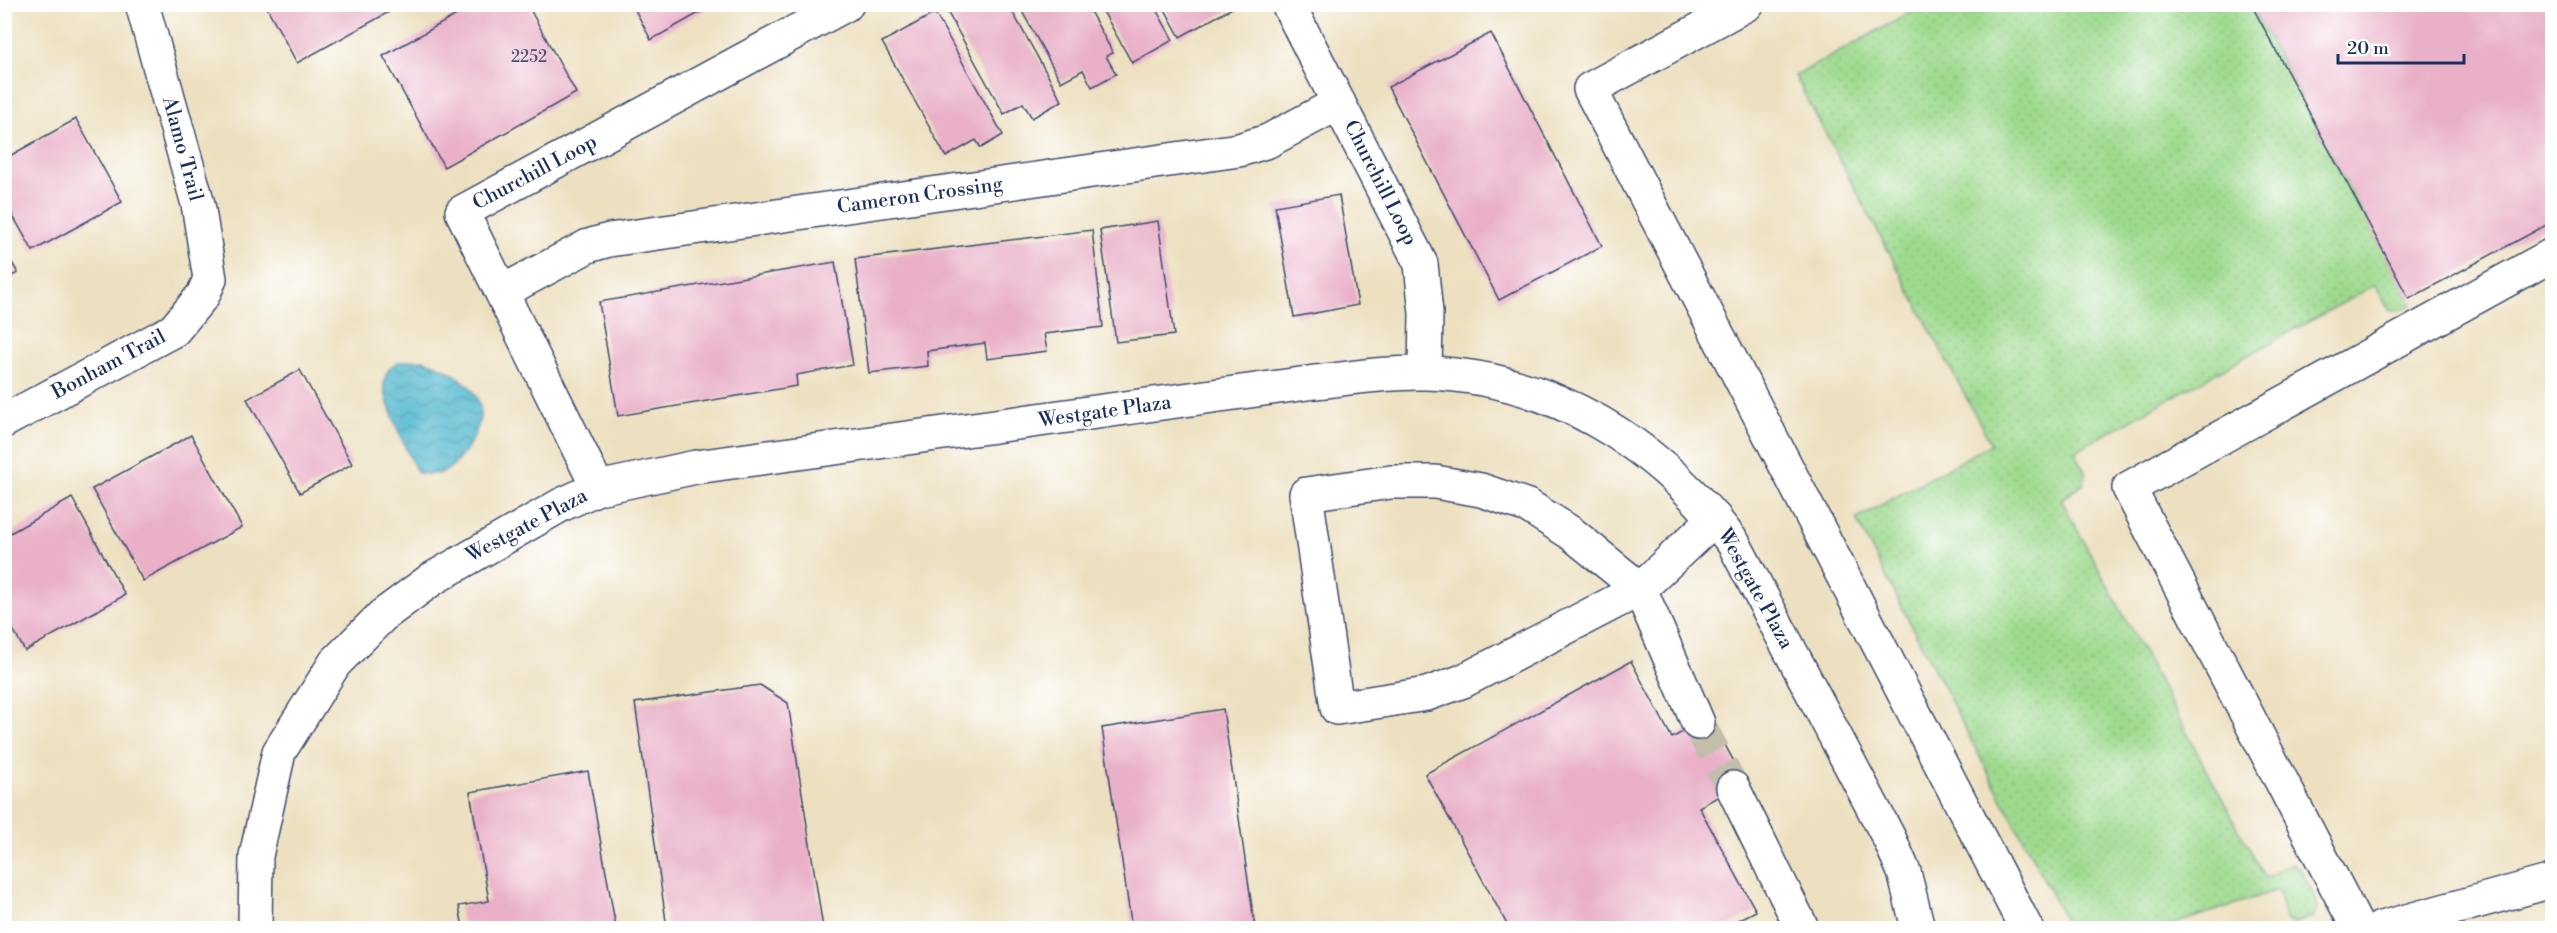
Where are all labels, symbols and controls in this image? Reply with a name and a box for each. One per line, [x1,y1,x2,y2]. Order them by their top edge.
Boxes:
scale bar [2338,27,2464,65]
text: 20 m [2347,37,2389,60]
house number: 2252 [511,47,547,67]
street label: Alamo Trail [156,93,208,204]
street label: Churchill Loop [1338,116,1422,250]
street label: Churchill Loop [469,130,601,216]
street label: Cameron Crossing [836,172,1005,220]
street label: Bonham Trail [47,325,170,406]
street label: Westgate Plaza [1036,390,1174,434]
street label: Westgate Plaza [461,483,593,569]
street label: Westgate Plaza [1711,523,1799,654]

